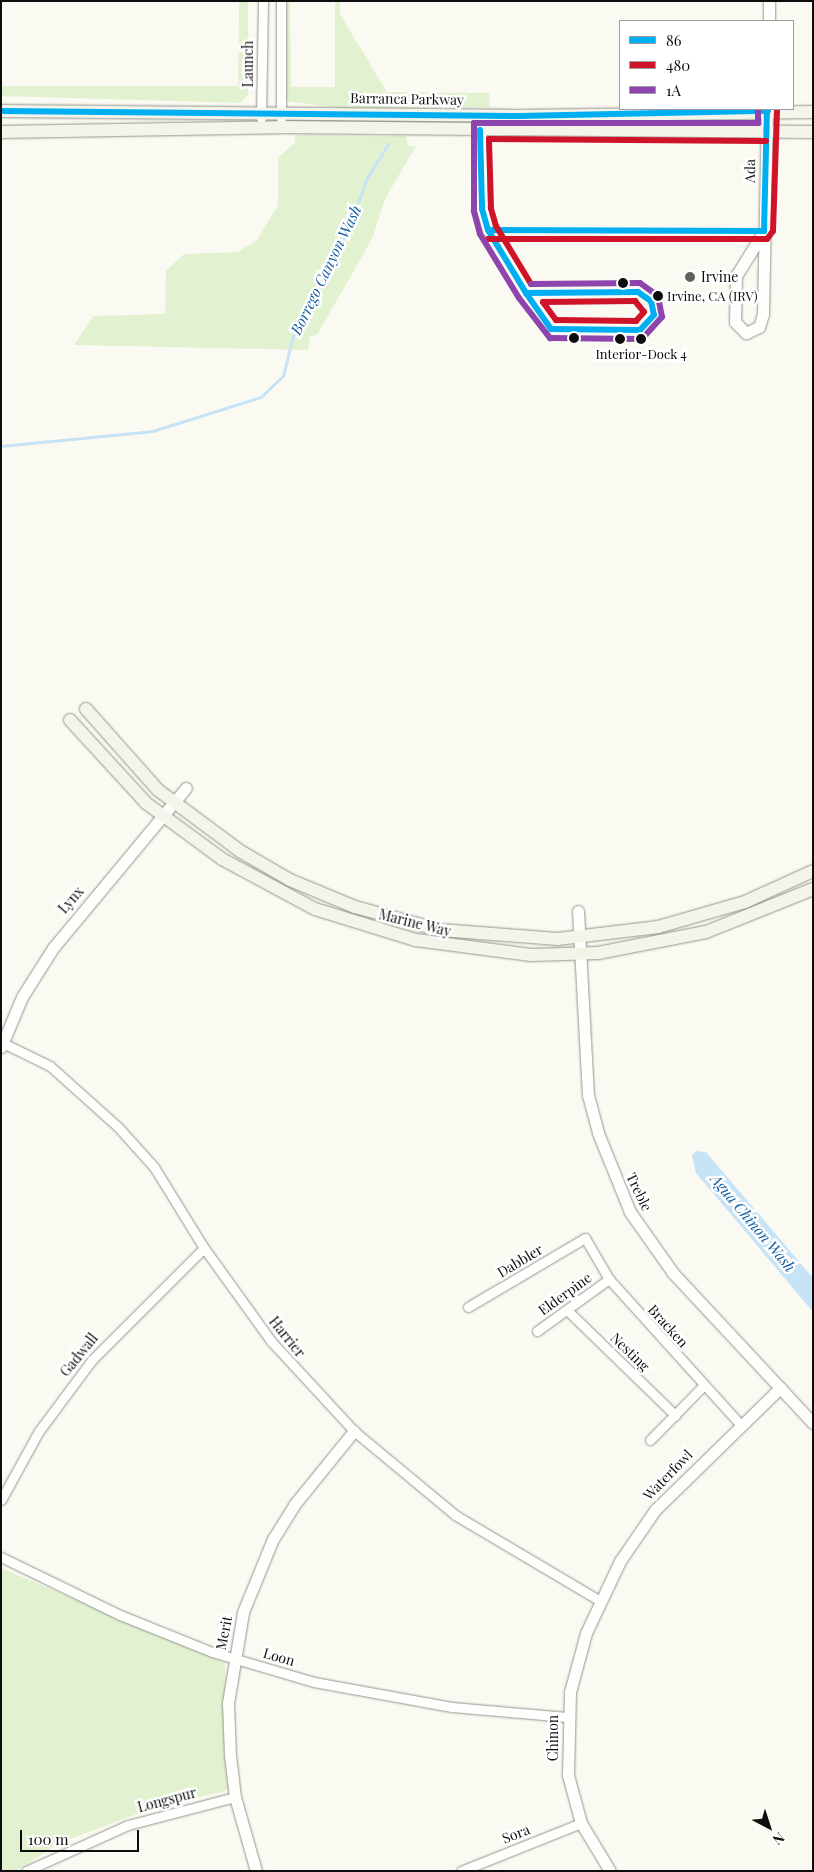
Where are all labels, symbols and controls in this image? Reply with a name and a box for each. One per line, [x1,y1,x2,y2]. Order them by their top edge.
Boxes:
legend [619,20,794,110]
text: 86 [666,30,682,50]
street label: Launch [240,41,256,87]
text: 480 [666,55,690,75]
text: 1A [666,80,681,100]
street label: Barranca Parkway [350,90,464,108]
street label: Ada [741,159,759,183]
water label: Borrego Canyon Wash [287,202,365,338]
place label: Irvine [701,269,738,285]
marker: Irvine [683,270,697,284]
unlabelled marker [618,278,628,288]
place label: Irvine, CA (IRV) [667,288,758,304]
marker: Irvine, CA (IRV) [653,291,663,301]
unlabelled marker [569,333,579,343]
unlabelled marker [615,334,625,344]
marker: Interior-Dock 4 [636,334,646,344]
place label: Interior-Dock 4 [595,346,687,362]
street label: Lynx [55,883,87,917]
street label: Marine Way [377,906,453,940]
street label: Treble [623,1170,655,1214]
water label: Agua Chinon Wash [707,1171,799,1275]
street label: Dabbler [494,1241,546,1281]
street label: Elderpine [535,1269,595,1319]
street label: Bracken [645,1301,691,1351]
street label: Harrier [266,1313,308,1361]
street label: Nesting [607,1329,653,1375]
street label: Gadwall [57,1330,101,1380]
street label: Waterfowl [640,1446,696,1504]
street label: Merit [212,1615,236,1651]
street label: Loon [261,1645,297,1669]
street label: Chinon [545,1715,561,1761]
street label: Longspur [136,1784,198,1816]
north arrow [744,1802,794,1852]
scale bar [22,1820,141,1852]
street label: Sora [500,1821,532,1847]
text: N [769,1828,789,1849]
text: 100 m [28,1829,69,1849]

